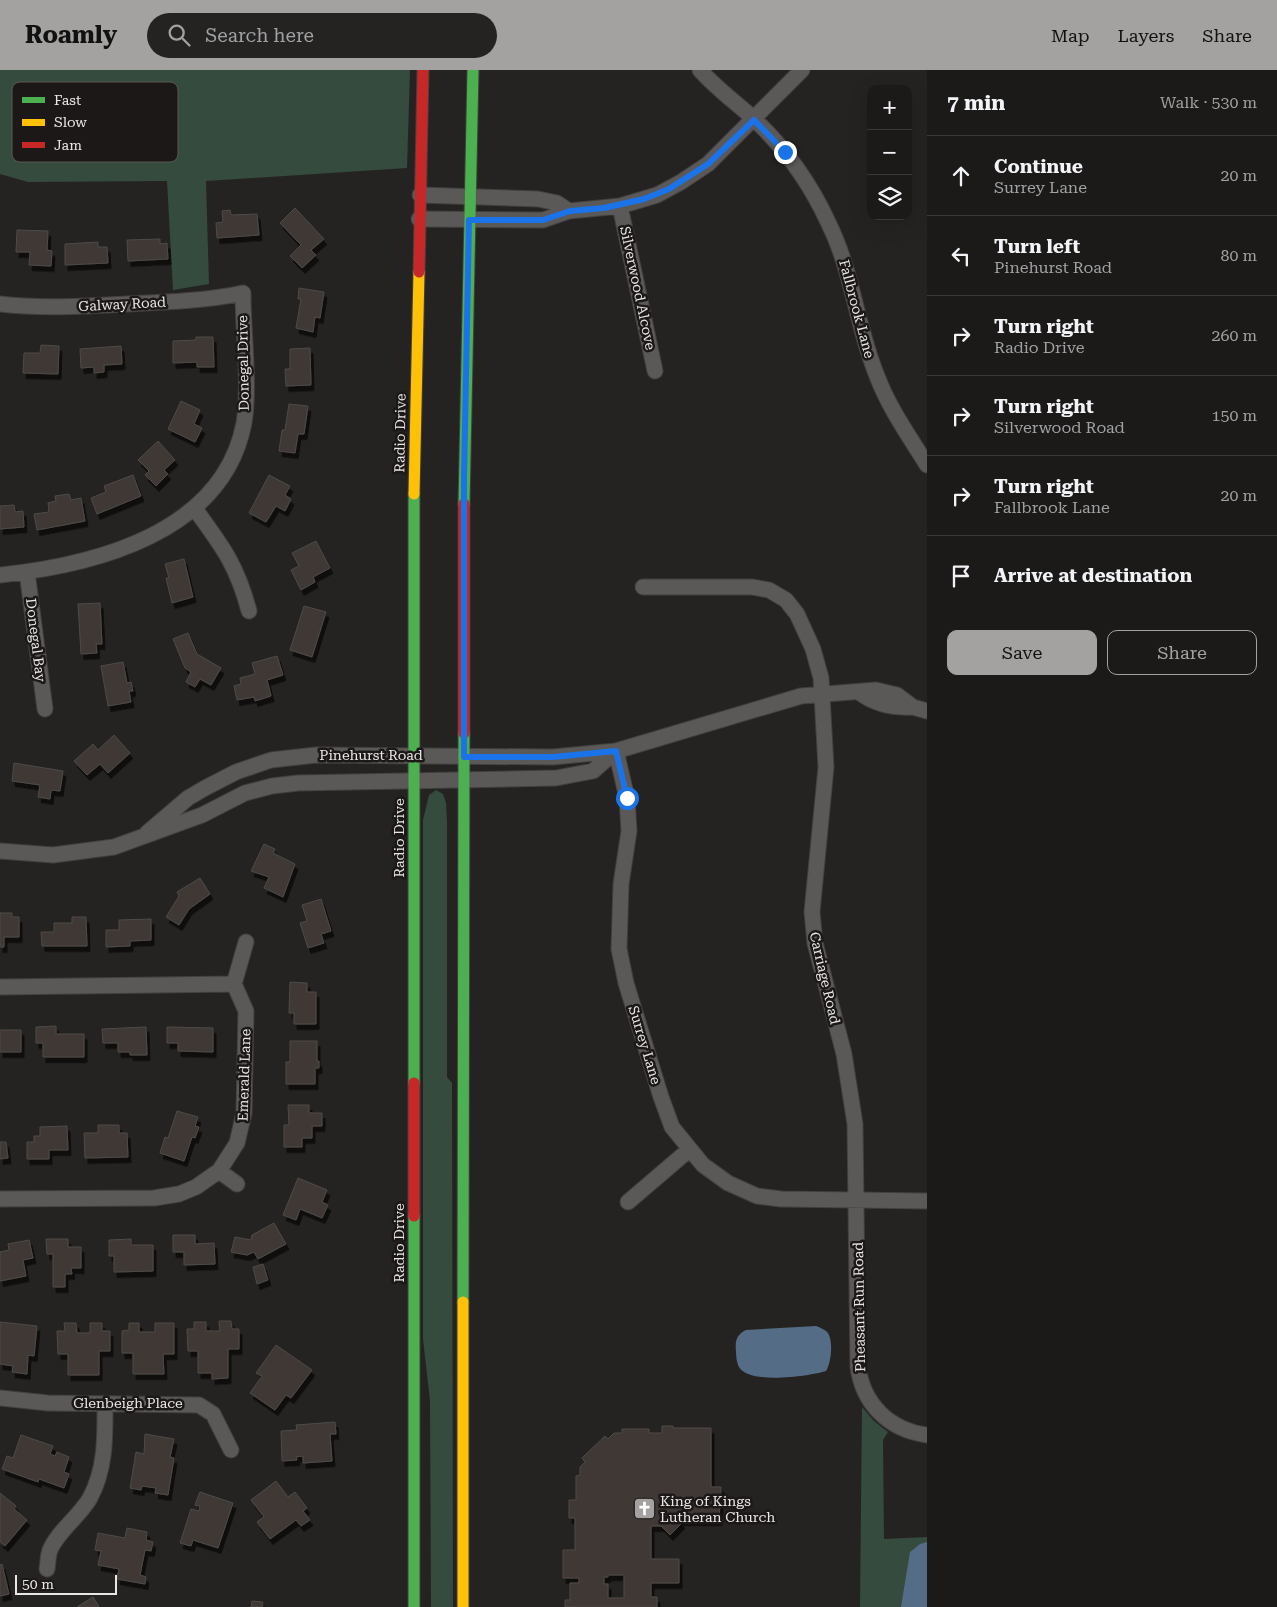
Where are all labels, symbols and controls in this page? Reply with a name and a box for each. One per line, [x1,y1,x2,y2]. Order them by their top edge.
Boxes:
search box [147,13,497,58]
text: Roamly [25,21,117,49]
icon: search [165,21,193,49]
text: Search here [205,24,314,47]
text: Map [1051,25,1090,46]
text: Layers [1118,25,1174,46]
text: Share [1202,25,1252,46]
legend [12,82,178,162]
map controls [867,85,912,220]
button: + [867,85,912,130]
text: 7 min [947,91,1005,115]
text: Fast [54,92,81,108]
text: Walk · 530 m [1160,93,1257,112]
text: Slow [54,114,87,130]
button: − [867,130,912,175]
text: Jam [54,137,82,153]
route end [774,141,797,164]
text: Continue [994,155,1083,178]
icon: ahead [947,162,975,190]
text: 20 m [1220,166,1257,185]
button: layers [867,175,912,220]
text: Surrey Lane [994,178,1087,197]
street label: Silverwood Alcove [617,225,659,352]
text: Turn left [994,235,1080,258]
icon: left [947,242,975,270]
text: 80 m [1220,246,1257,265]
street label: Fallbrook Lane [836,258,878,360]
text: Pinehurst Road [994,258,1112,277]
street label: Galway Road [78,294,166,314]
street label: Donegal Drive [234,315,252,411]
text: Turn right [994,315,1094,338]
icon: right [947,322,975,350]
text: 260 m [1211,326,1257,345]
text: Radio Drive [994,338,1084,357]
street label: Radio Drive [391,393,409,473]
text: Turn right [994,395,1094,418]
icon: right [947,402,975,430]
text: 150 m [1211,406,1257,425]
text: Silverwood Road [994,418,1125,437]
text: Turn right [994,475,1094,498]
icon: right [947,482,975,510]
text: 20 m [1220,486,1257,505]
text: Fallbrook Lane [994,498,1110,517]
icon: arrive [947,562,975,590]
text: Arrive at destination [994,564,1192,587]
street label: Donegal Bay [23,597,49,683]
button: Save [947,630,1097,675]
button: Share [1107,630,1257,675]
street label: Pinehurst Road [319,747,423,763]
route start [616,787,639,810]
street label: Radio Drive [391,798,407,878]
street label: Carriage Road [807,930,843,1026]
street label: Surrey Lane [625,1004,665,1087]
street label: Emerald Lane [234,1028,254,1122]
street label: Radio Drive [391,1203,407,1283]
street label: Pheasant Run Road [850,1242,868,1372]
street label: Glenbeigh Place [73,1395,183,1411]
place label: King of Kings Lutheran Church [660,1493,775,1525]
church icon: King of Kings Lutheran Church [632,1497,656,1521]
scale bar [15,1572,118,1595]
text: 50 m [22,1576,54,1592]

